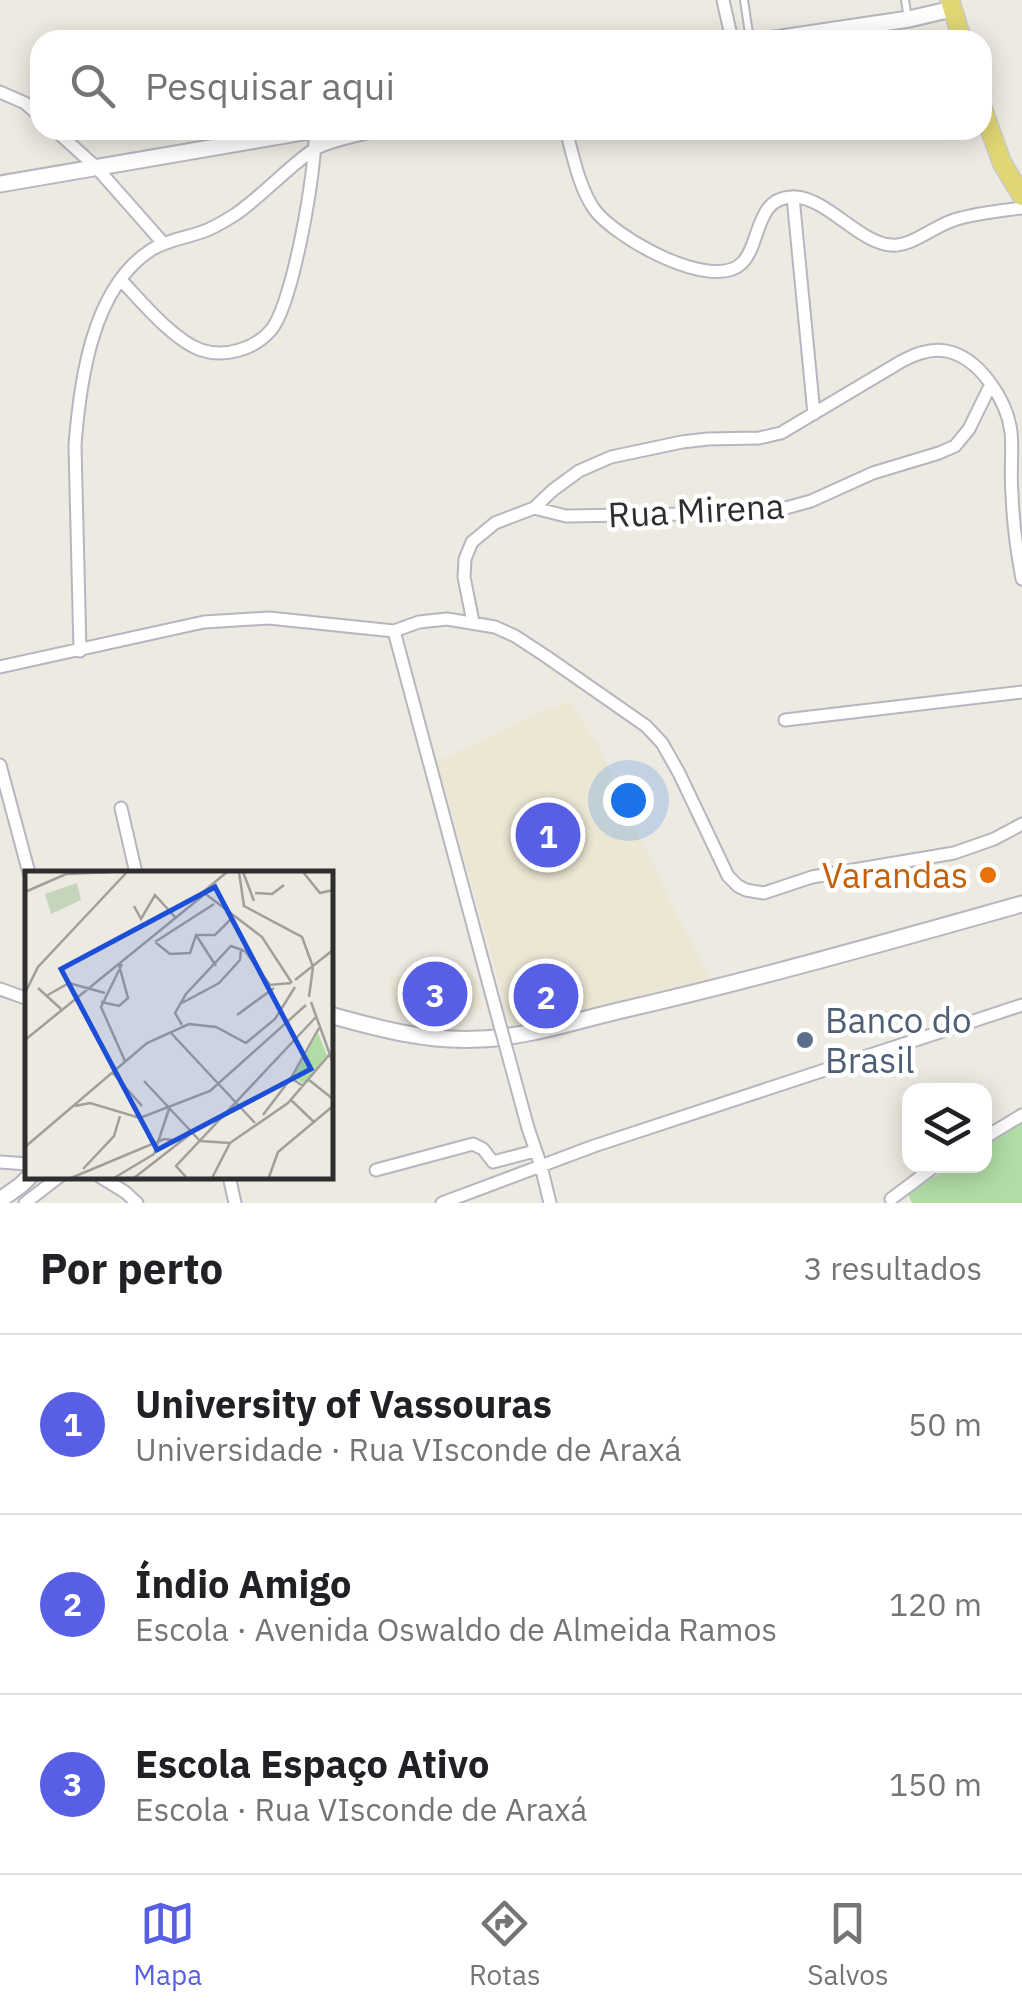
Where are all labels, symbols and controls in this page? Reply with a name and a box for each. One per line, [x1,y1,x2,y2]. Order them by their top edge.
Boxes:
search box [30,30,992,140]
icon: search [65,58,120,113]
text: Pesquisar aqui [145,61,395,110]
street label: Rua Mirena [606,482,786,538]
your location [603,775,654,826]
pin: 1 [516,798,580,872]
place label: Varandas [822,852,968,898]
marker: Varandas [977,864,999,886]
inset map [25,871,332,1178]
pin: 3 [402,956,468,1032]
pin: 2 [514,958,578,1034]
place label: Banco do Brasil [825,997,972,1083]
marker: Banco do Brasil [794,1029,816,1051]
map controls [902,1083,992,1173]
button: layers [902,1083,992,1173]
text: Por perto [40,1241,223,1296]
text: 3 resultados [803,1247,982,1289]
text: University of Vassouras [135,1379,552,1428]
text: 1 [63,1403,82,1445]
text: 50 m [908,1403,982,1445]
text: Universidade · Rua VIsconde de Araxá [135,1428,682,1470]
text: Índio Amigo [135,1559,352,1608]
text: 2 [63,1583,82,1625]
text: 120 m [889,1583,982,1625]
text: Escola · Avenida Oswaldo de Almeida Ramos [135,1608,777,1650]
text: Escola Espaço Ativo [135,1739,489,1788]
text: 3 [63,1763,82,1805]
text: 150 m [889,1763,982,1805]
text: Escola · Rua VIsconde de Araxá [135,1788,587,1830]
tab: Mapa [133,1896,202,1993]
tab: Rotas [469,1896,541,1993]
tab: Salvos [807,1896,889,1993]

